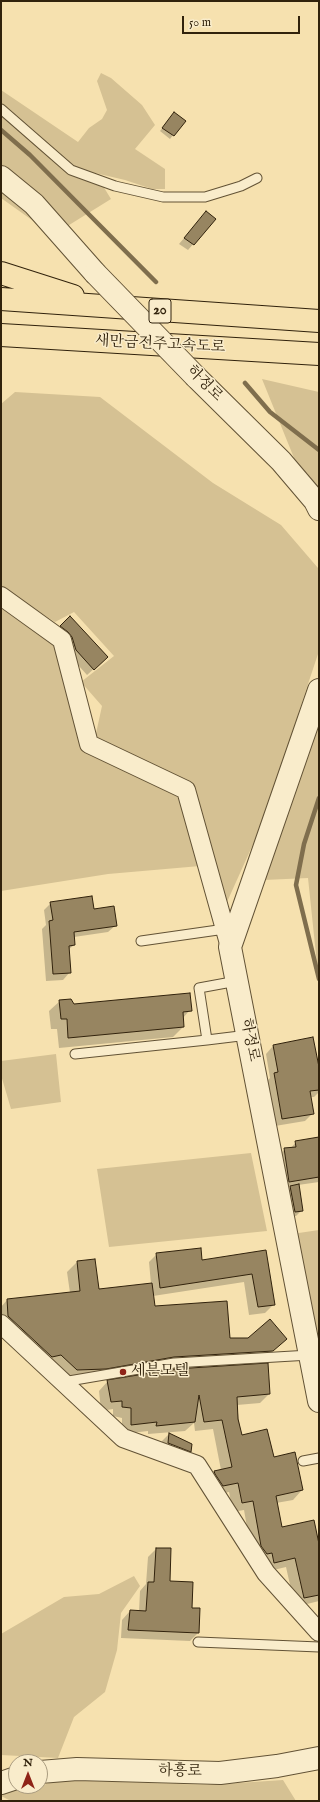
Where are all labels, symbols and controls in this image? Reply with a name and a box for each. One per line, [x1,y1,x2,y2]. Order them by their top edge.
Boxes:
scale bar [184,8,302,34]
text: 50 m [189,15,211,30]
road number: 20 [149,299,171,323]
street label: 새만금전주고속도로 [94,333,226,357]
street label: 하정로 [182,362,226,406]
street label: 하정로 [236,1017,262,1063]
place label: 세븐모텔 [131,1363,189,1381]
marker: 세븐모텔 [118,1367,128,1377]
north arrow [8,1754,48,1794]
text: N [23,1756,33,1770]
street label: 하흥로 [158,1763,202,1781]

